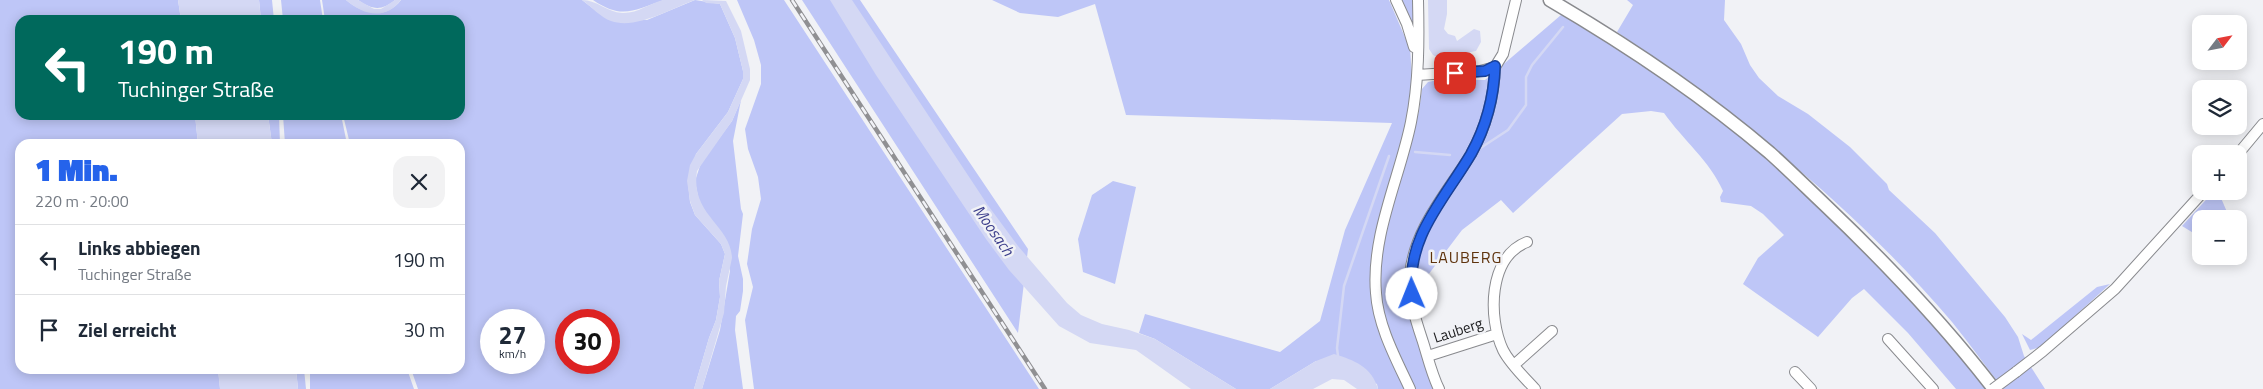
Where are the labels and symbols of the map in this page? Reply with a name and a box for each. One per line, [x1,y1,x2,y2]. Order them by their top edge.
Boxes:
north arrow [2192,15,2248,70]
pin [1434,52,1476,94]
water label: Moosach [968,200,1021,261]
district label: LAUBERG [1430,245,1502,269]
position arrow [1385,267,1437,319]
speed limit sign: 30 [555,309,620,374]
street label: Lauberg [1430,311,1486,349]

